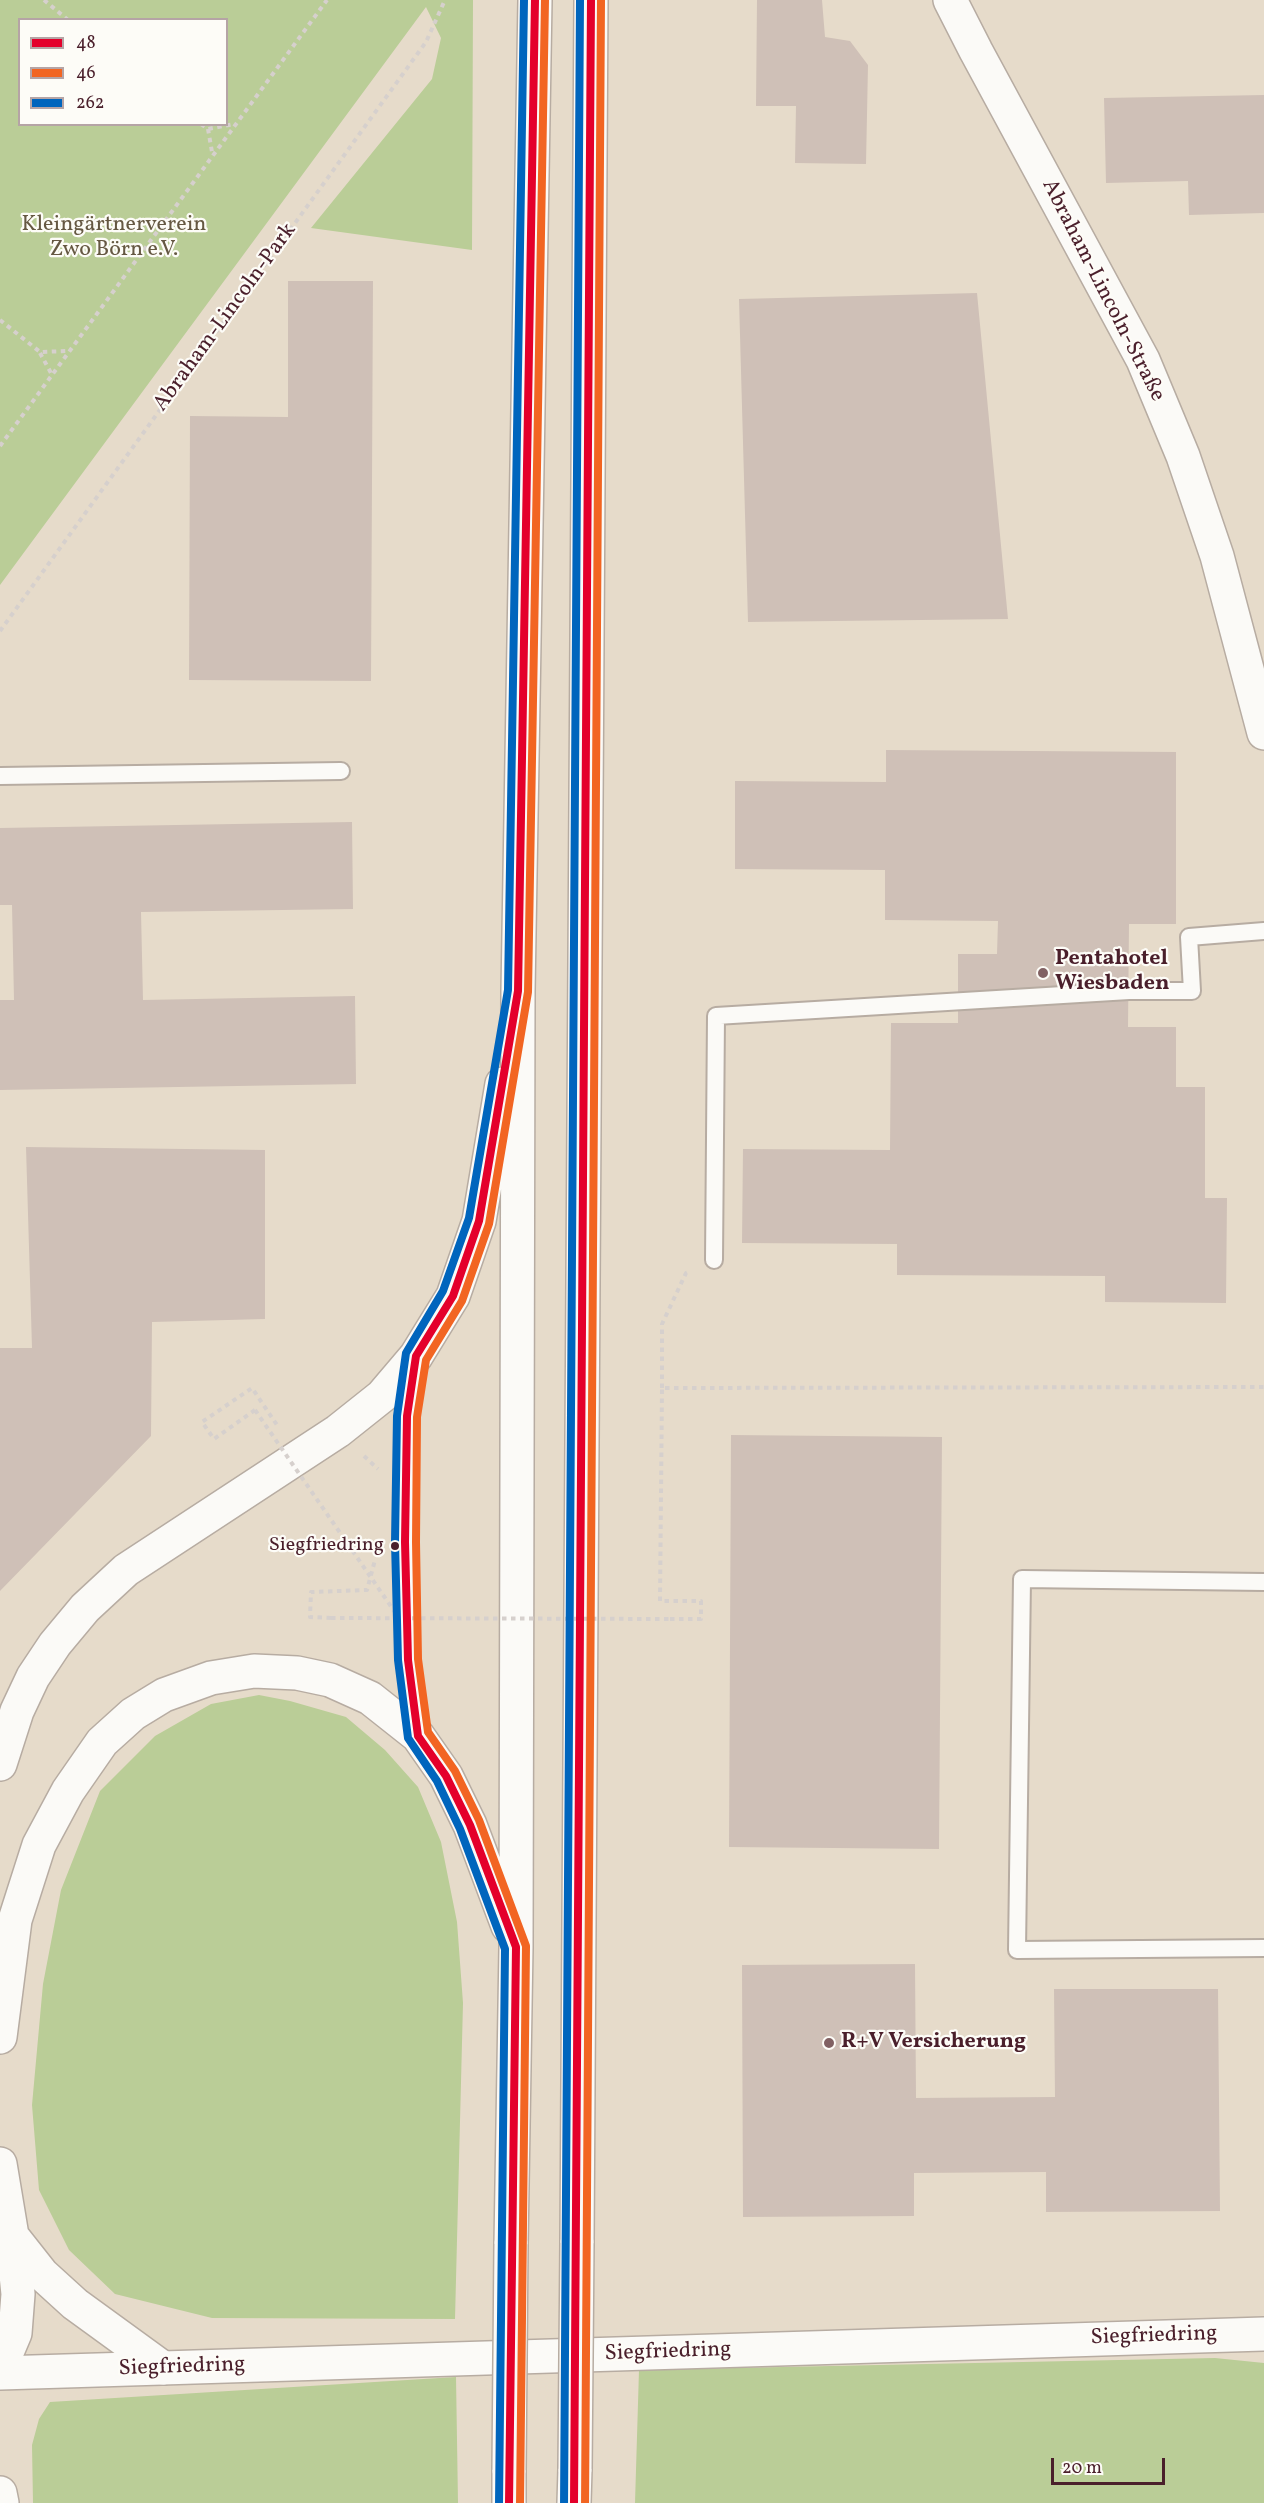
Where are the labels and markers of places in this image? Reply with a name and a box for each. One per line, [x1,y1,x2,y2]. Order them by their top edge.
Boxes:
place label: Pentahotel Wiesbaden [1055,947,1169,998]
marker: Pentahotel Wiesbaden [1036,966,1050,980]
place label: Siegfriedring [269,1534,384,1558]
marker: Siegfriedring [389,1540,401,1552]
place label: R+V Versicherung [841,2030,1026,2056]
marker: R+V Versicherung [822,2036,836,2050]

